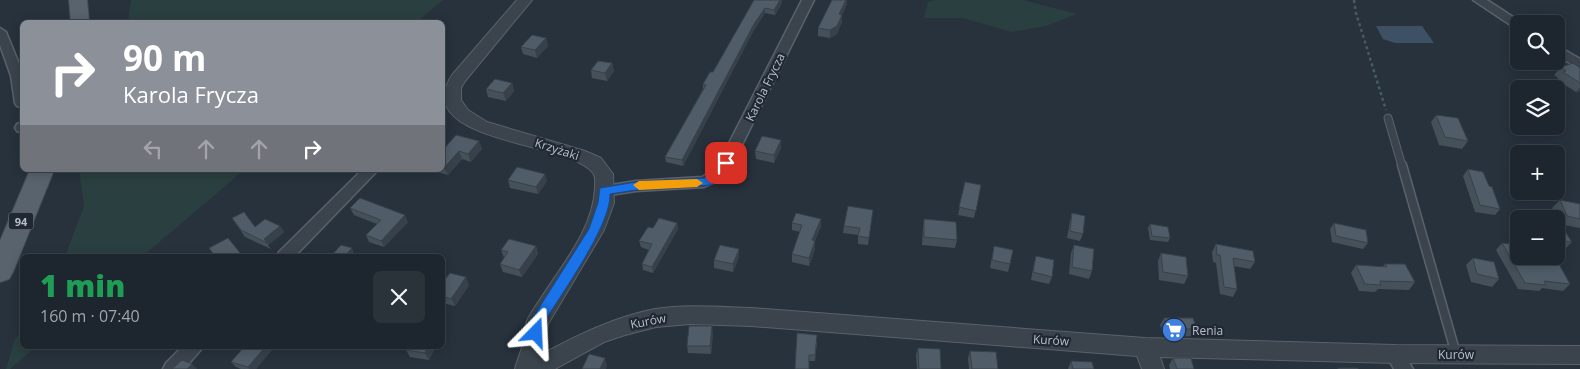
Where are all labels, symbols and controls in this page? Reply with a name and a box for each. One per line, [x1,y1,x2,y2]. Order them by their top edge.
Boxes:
map controls [1510,15,1565,265]
button: search [1510,15,1565,70]
text: 90 m [123,34,206,81]
icon: right [40,40,105,105]
street label: Karola Frycza [741,50,789,124]
text: Karola Frycza [123,79,259,109]
button: layers [1510,80,1565,135]
street label: Krzyżaki [533,134,581,164]
icon: left [139,135,167,163]
icon: ahead [192,135,220,163]
icon: ahead [245,135,273,163]
icon: right [298,135,326,163]
pin [705,142,747,184]
button: + [1510,145,1565,200]
icon: arrive [712,149,740,177]
button: − [1510,210,1565,265]
road number: 94 [8,212,34,230]
text: 1 min [40,265,125,306]
button: close [373,271,425,323]
text: 160 m · 07:40 [40,305,140,327]
position arrow [509,306,561,358]
street label: Kurów [629,309,668,333]
supermarket icon: Renia [1161,317,1187,343]
place label: Renia [1192,322,1223,339]
street label: Kurów [1032,330,1070,350]
street label: Kurów [1438,346,1475,363]

